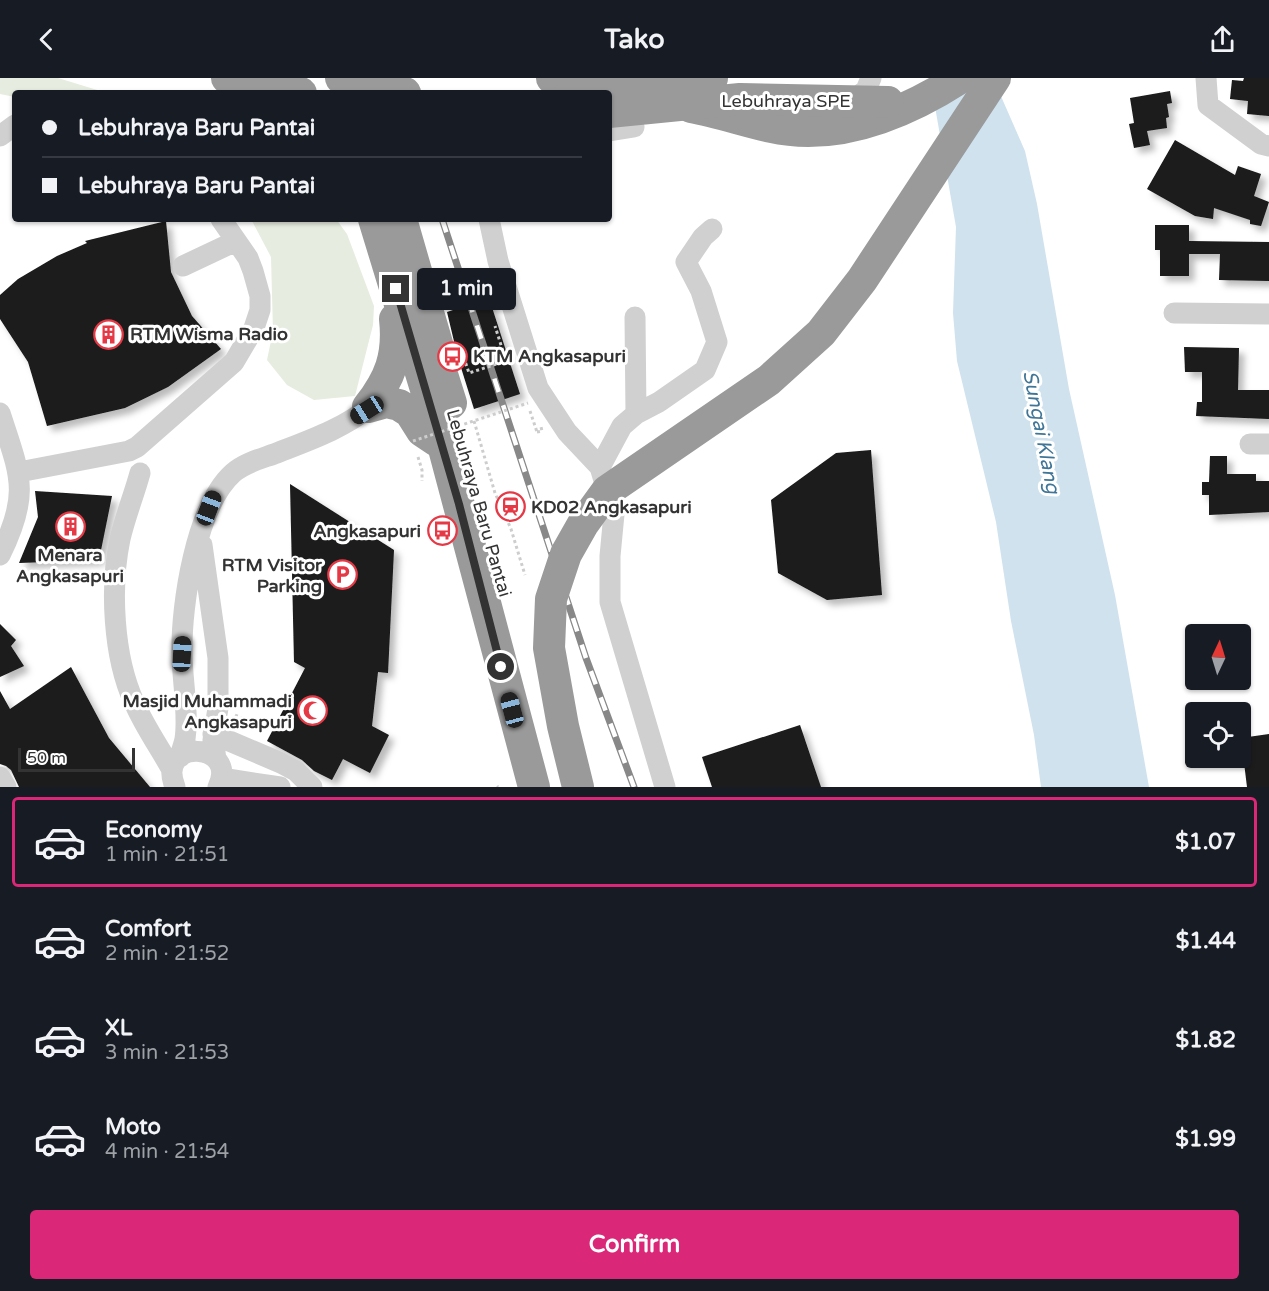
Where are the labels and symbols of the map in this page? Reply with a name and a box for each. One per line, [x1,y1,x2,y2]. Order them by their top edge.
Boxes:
street label: Lebuhraya SPE [721,90,851,112]
callout: 1 min [417,268,516,310]
route end [382,275,409,302]
building icon: RTM Wisma Radio [93,318,125,350]
place label: RTM Wisma Radio [130,323,288,345]
bus stop icon: KTM Angkasapuri [436,340,468,372]
place label: KTM Angkasapuri [473,345,626,367]
water label: Sungai Klang [1017,369,1065,497]
car [347,393,387,427]
street label: Lebuhraya Baru Pantai [442,407,516,599]
car [194,488,224,528]
station icon: KD02 Angkasapuri [494,491,526,523]
place label: KD02 Angkasapuri [531,496,692,518]
building icon: Menara Angkasapuri [54,510,86,542]
bus stop icon: Angkasapuri [426,515,458,547]
place label: Angkasapuri [313,520,421,542]
place label: Menara Angkasapuri [16,544,124,587]
place label: RTM Visitor Parking [222,554,323,597]
parking icon: RTM Visitor Parking [327,559,359,591]
north arrow [1185,624,1251,690]
car [172,636,192,672]
route start [487,653,514,680]
place label: Masjid Muhammadi Angkasapuri [123,690,292,733]
car [499,690,525,730]
mosque icon: Masjid Muhammadi Angkasapuri [297,695,329,727]
scale bar [18,745,135,772]

